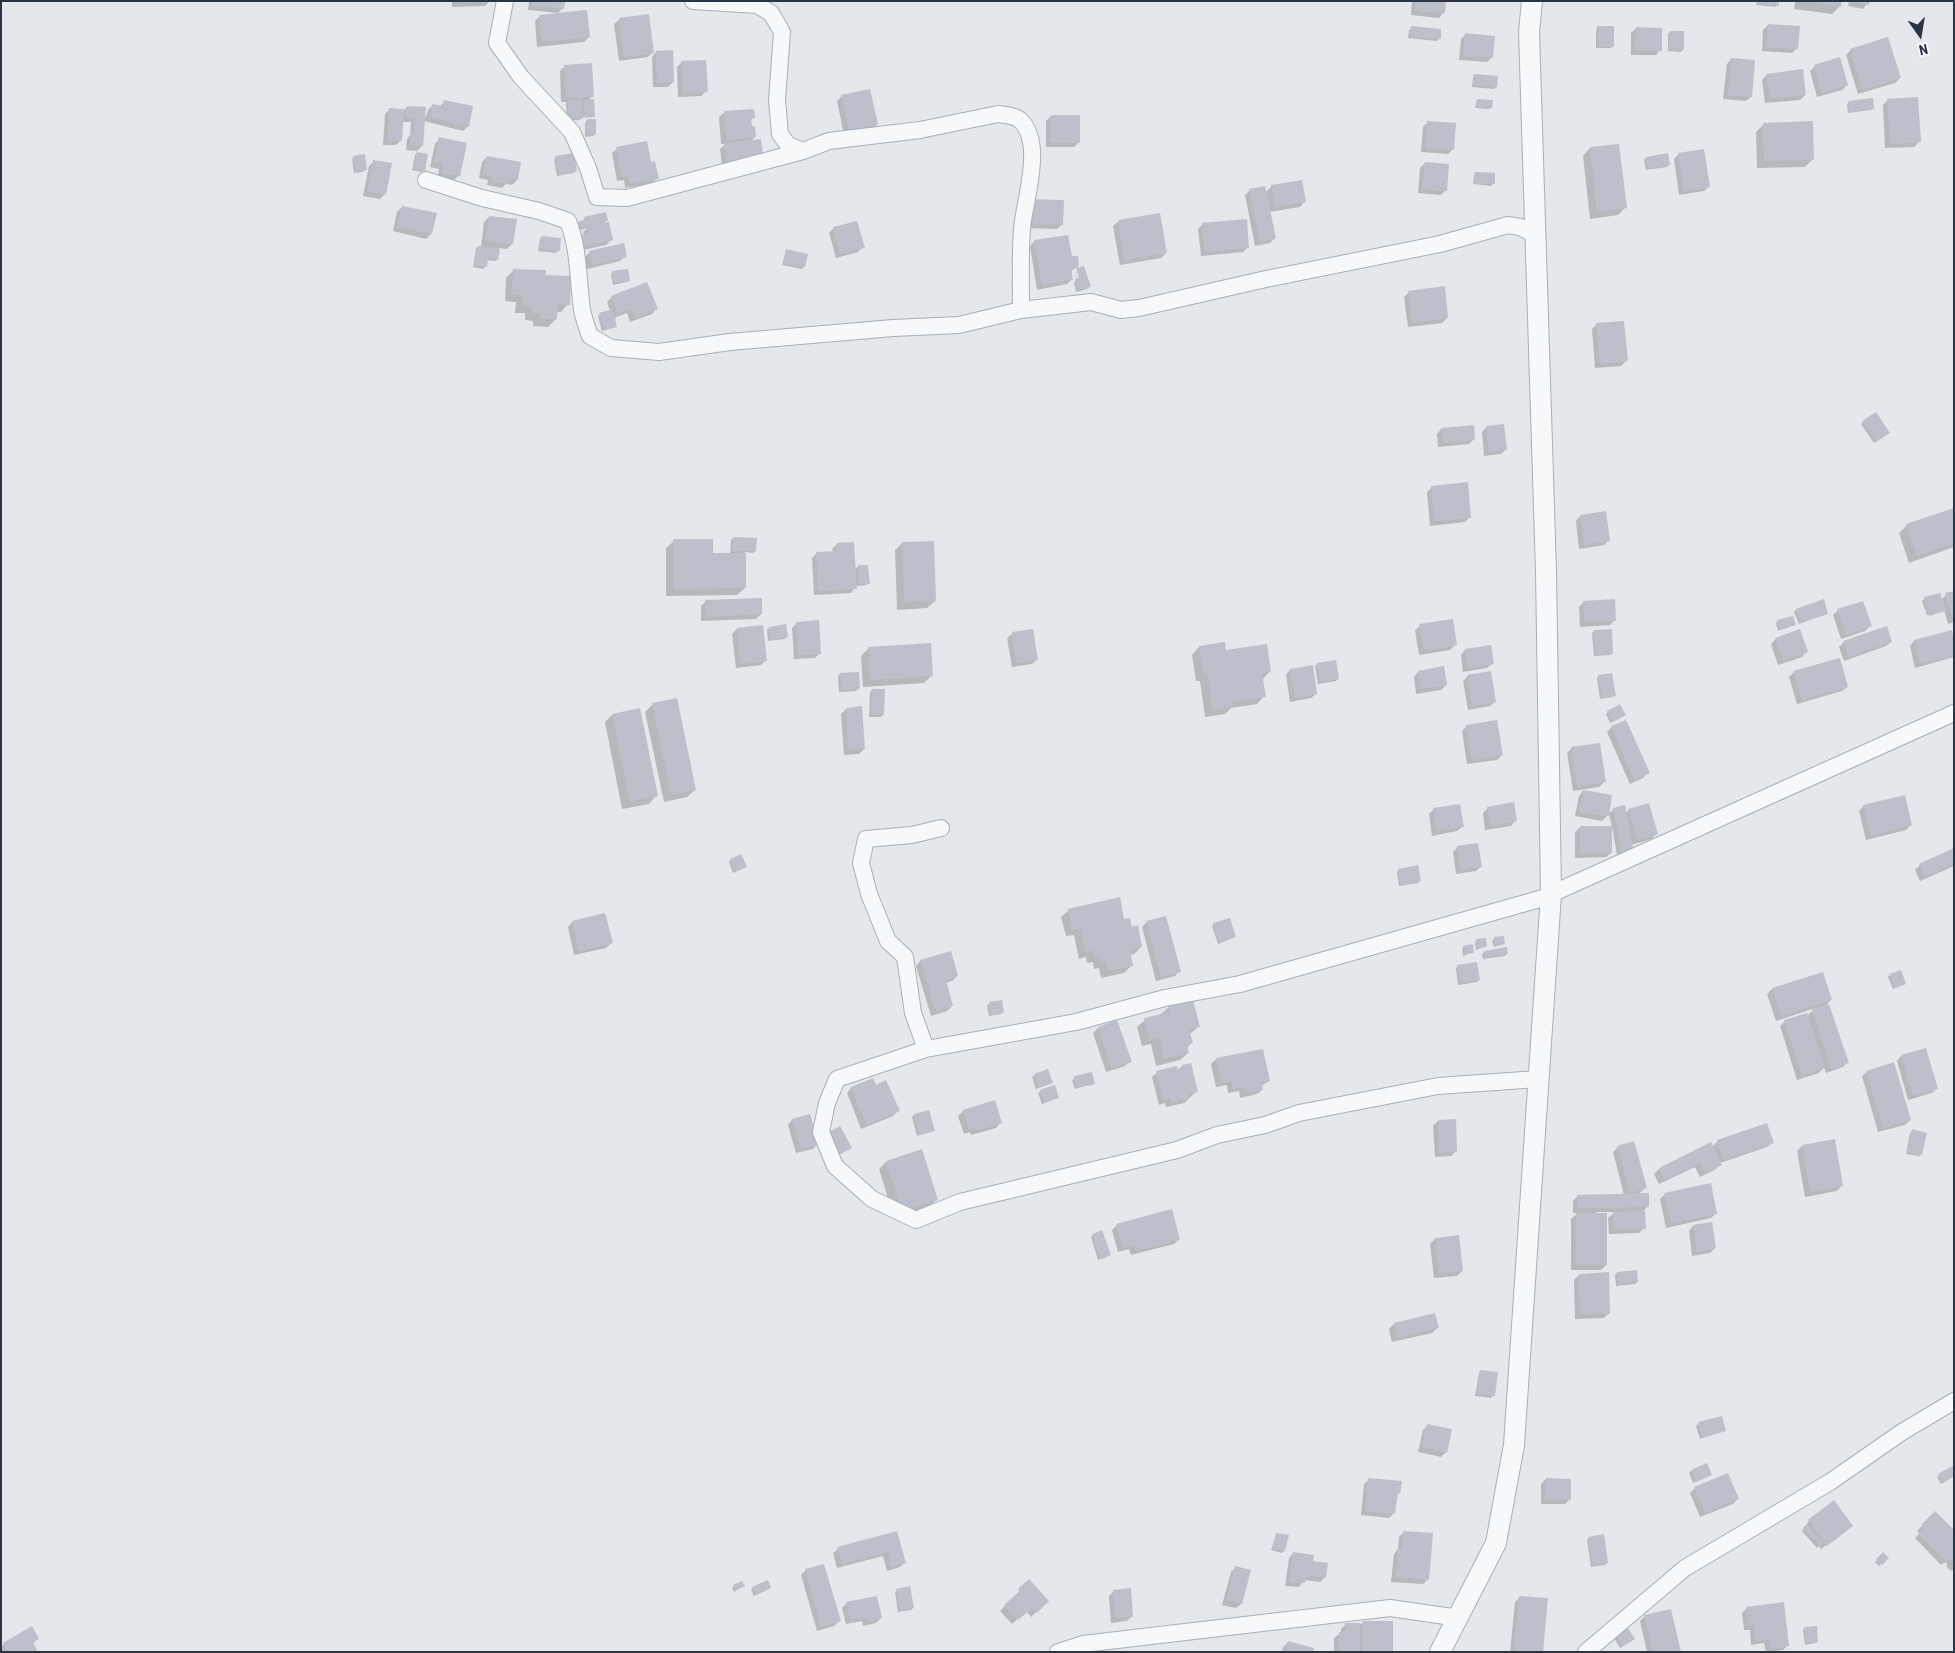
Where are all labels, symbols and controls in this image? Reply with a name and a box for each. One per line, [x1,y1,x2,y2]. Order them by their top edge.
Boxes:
north arrow [1895,10,1945,60]
text: N [1917,41,1929,58]

